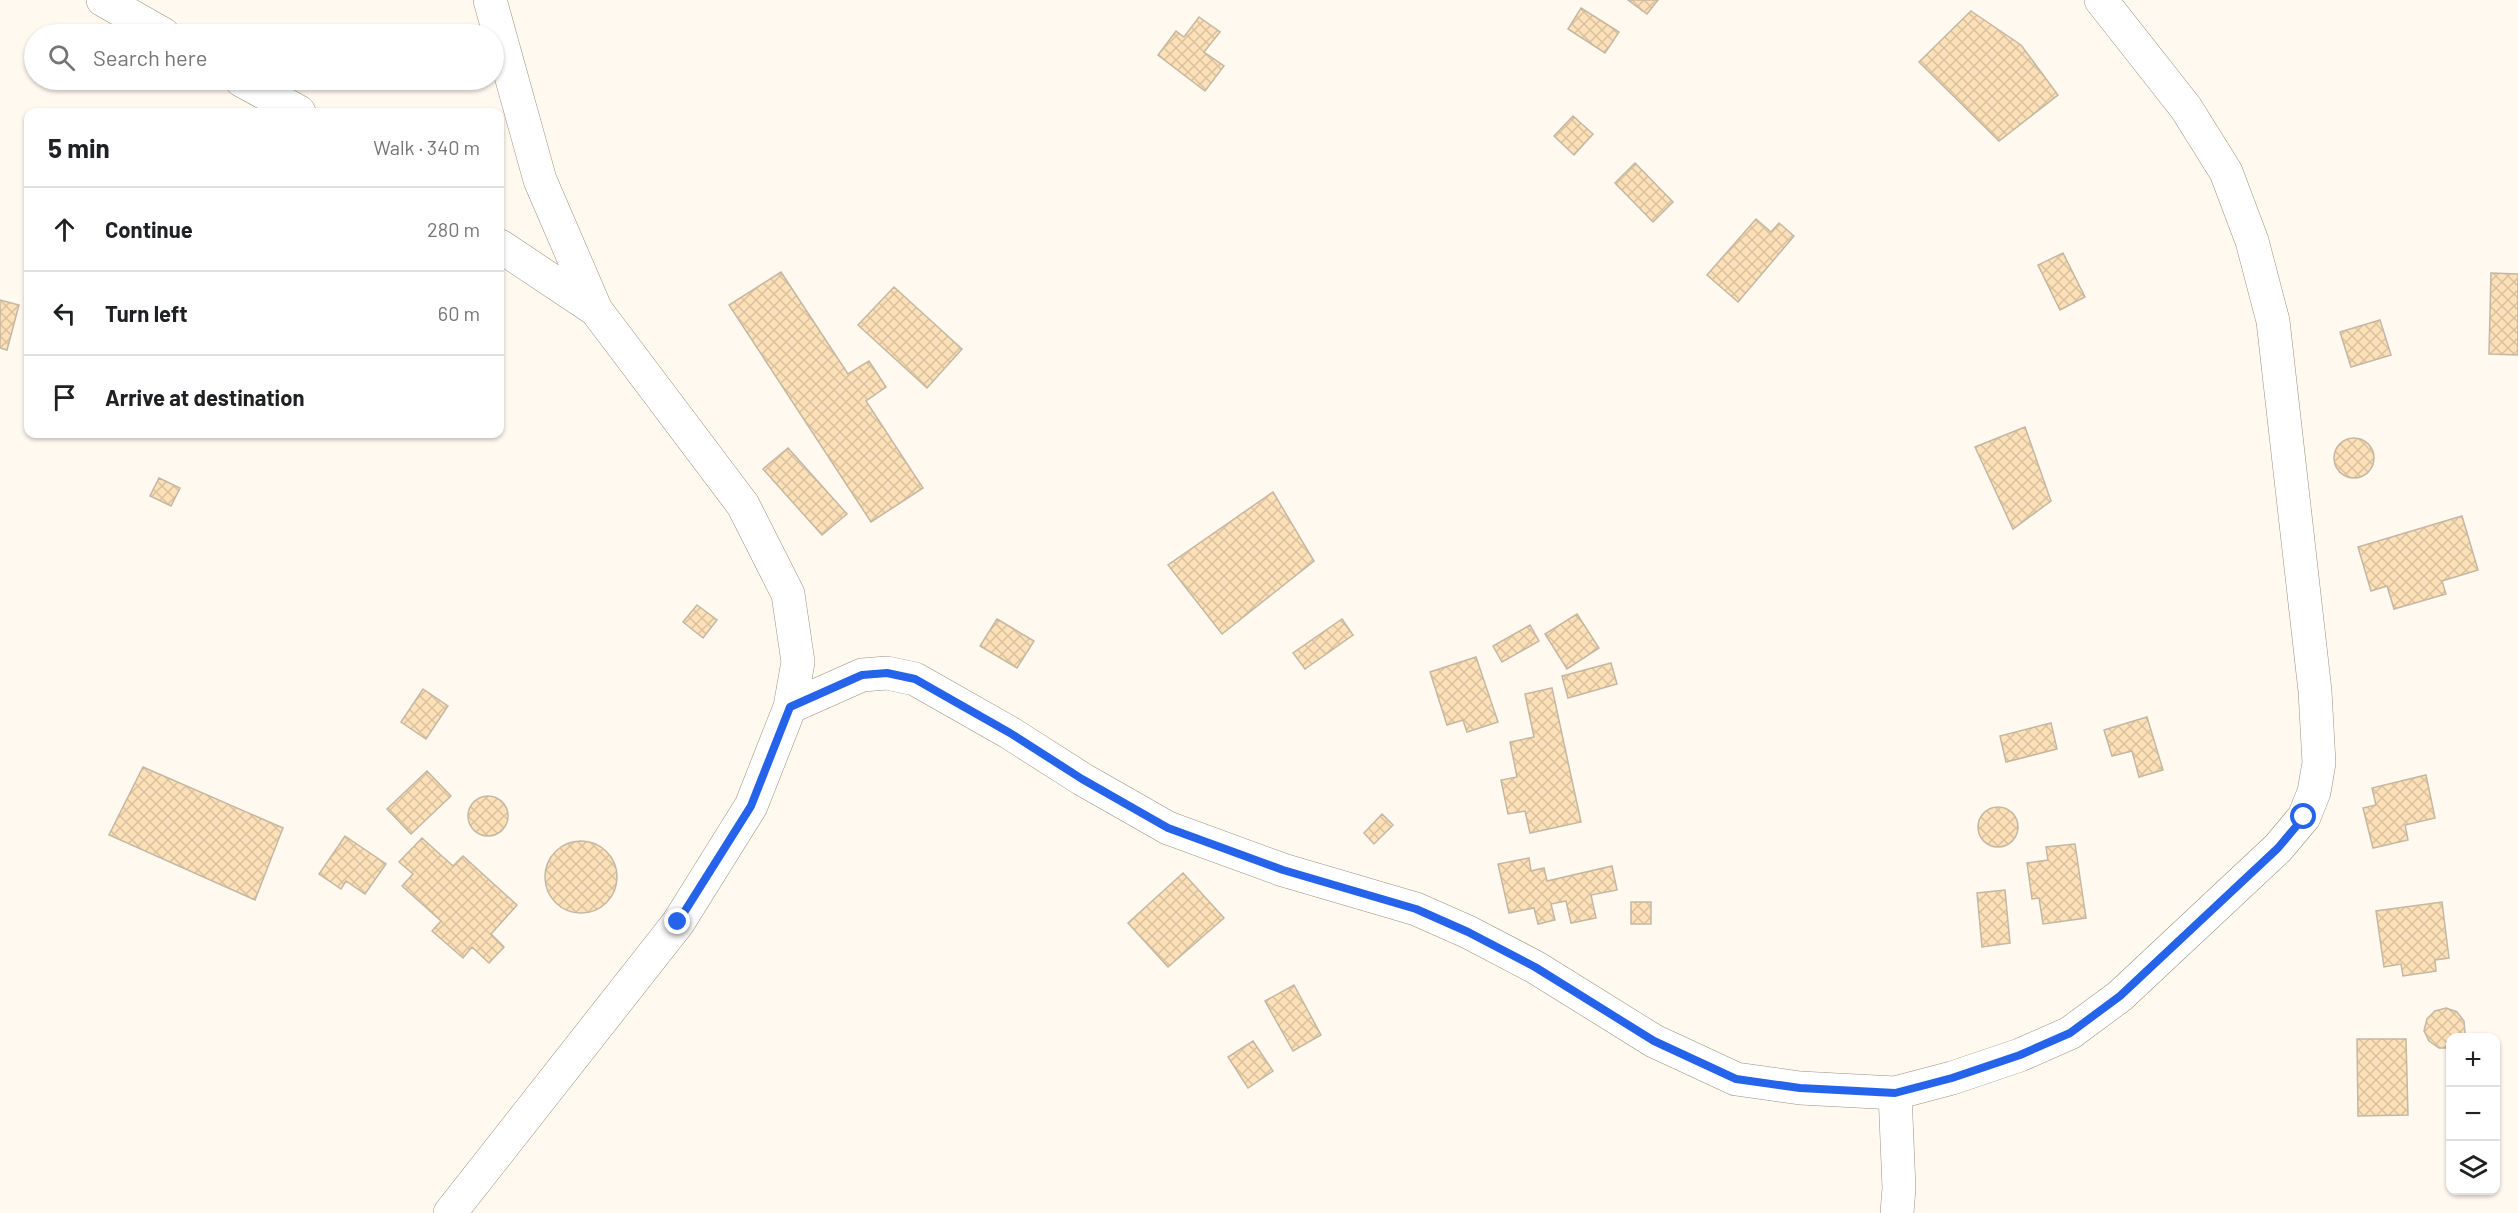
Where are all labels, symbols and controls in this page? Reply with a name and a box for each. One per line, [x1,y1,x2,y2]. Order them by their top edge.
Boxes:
search box [24,24,504,90]
icon: search [45,41,78,74]
text: Search here [93,44,207,70]
text: 5 min [48,132,110,163]
text: Walk · 340 m [373,135,480,159]
icon: ahead [48,213,81,246]
text: Continue [105,216,193,242]
text: 280 m [427,217,480,241]
icon: left [48,297,81,330]
text: Turn left [105,300,188,326]
text: 60 m [438,301,480,325]
icon: arrive [48,381,81,414]
text: Arrive at destination [105,384,304,410]
route start [2290,803,2316,829]
route end [664,908,690,934]
map controls [2446,1033,2500,1195]
button: + [2446,1033,2500,1087]
button: − [2446,1087,2500,1141]
button: layers [2446,1141,2500,1195]

